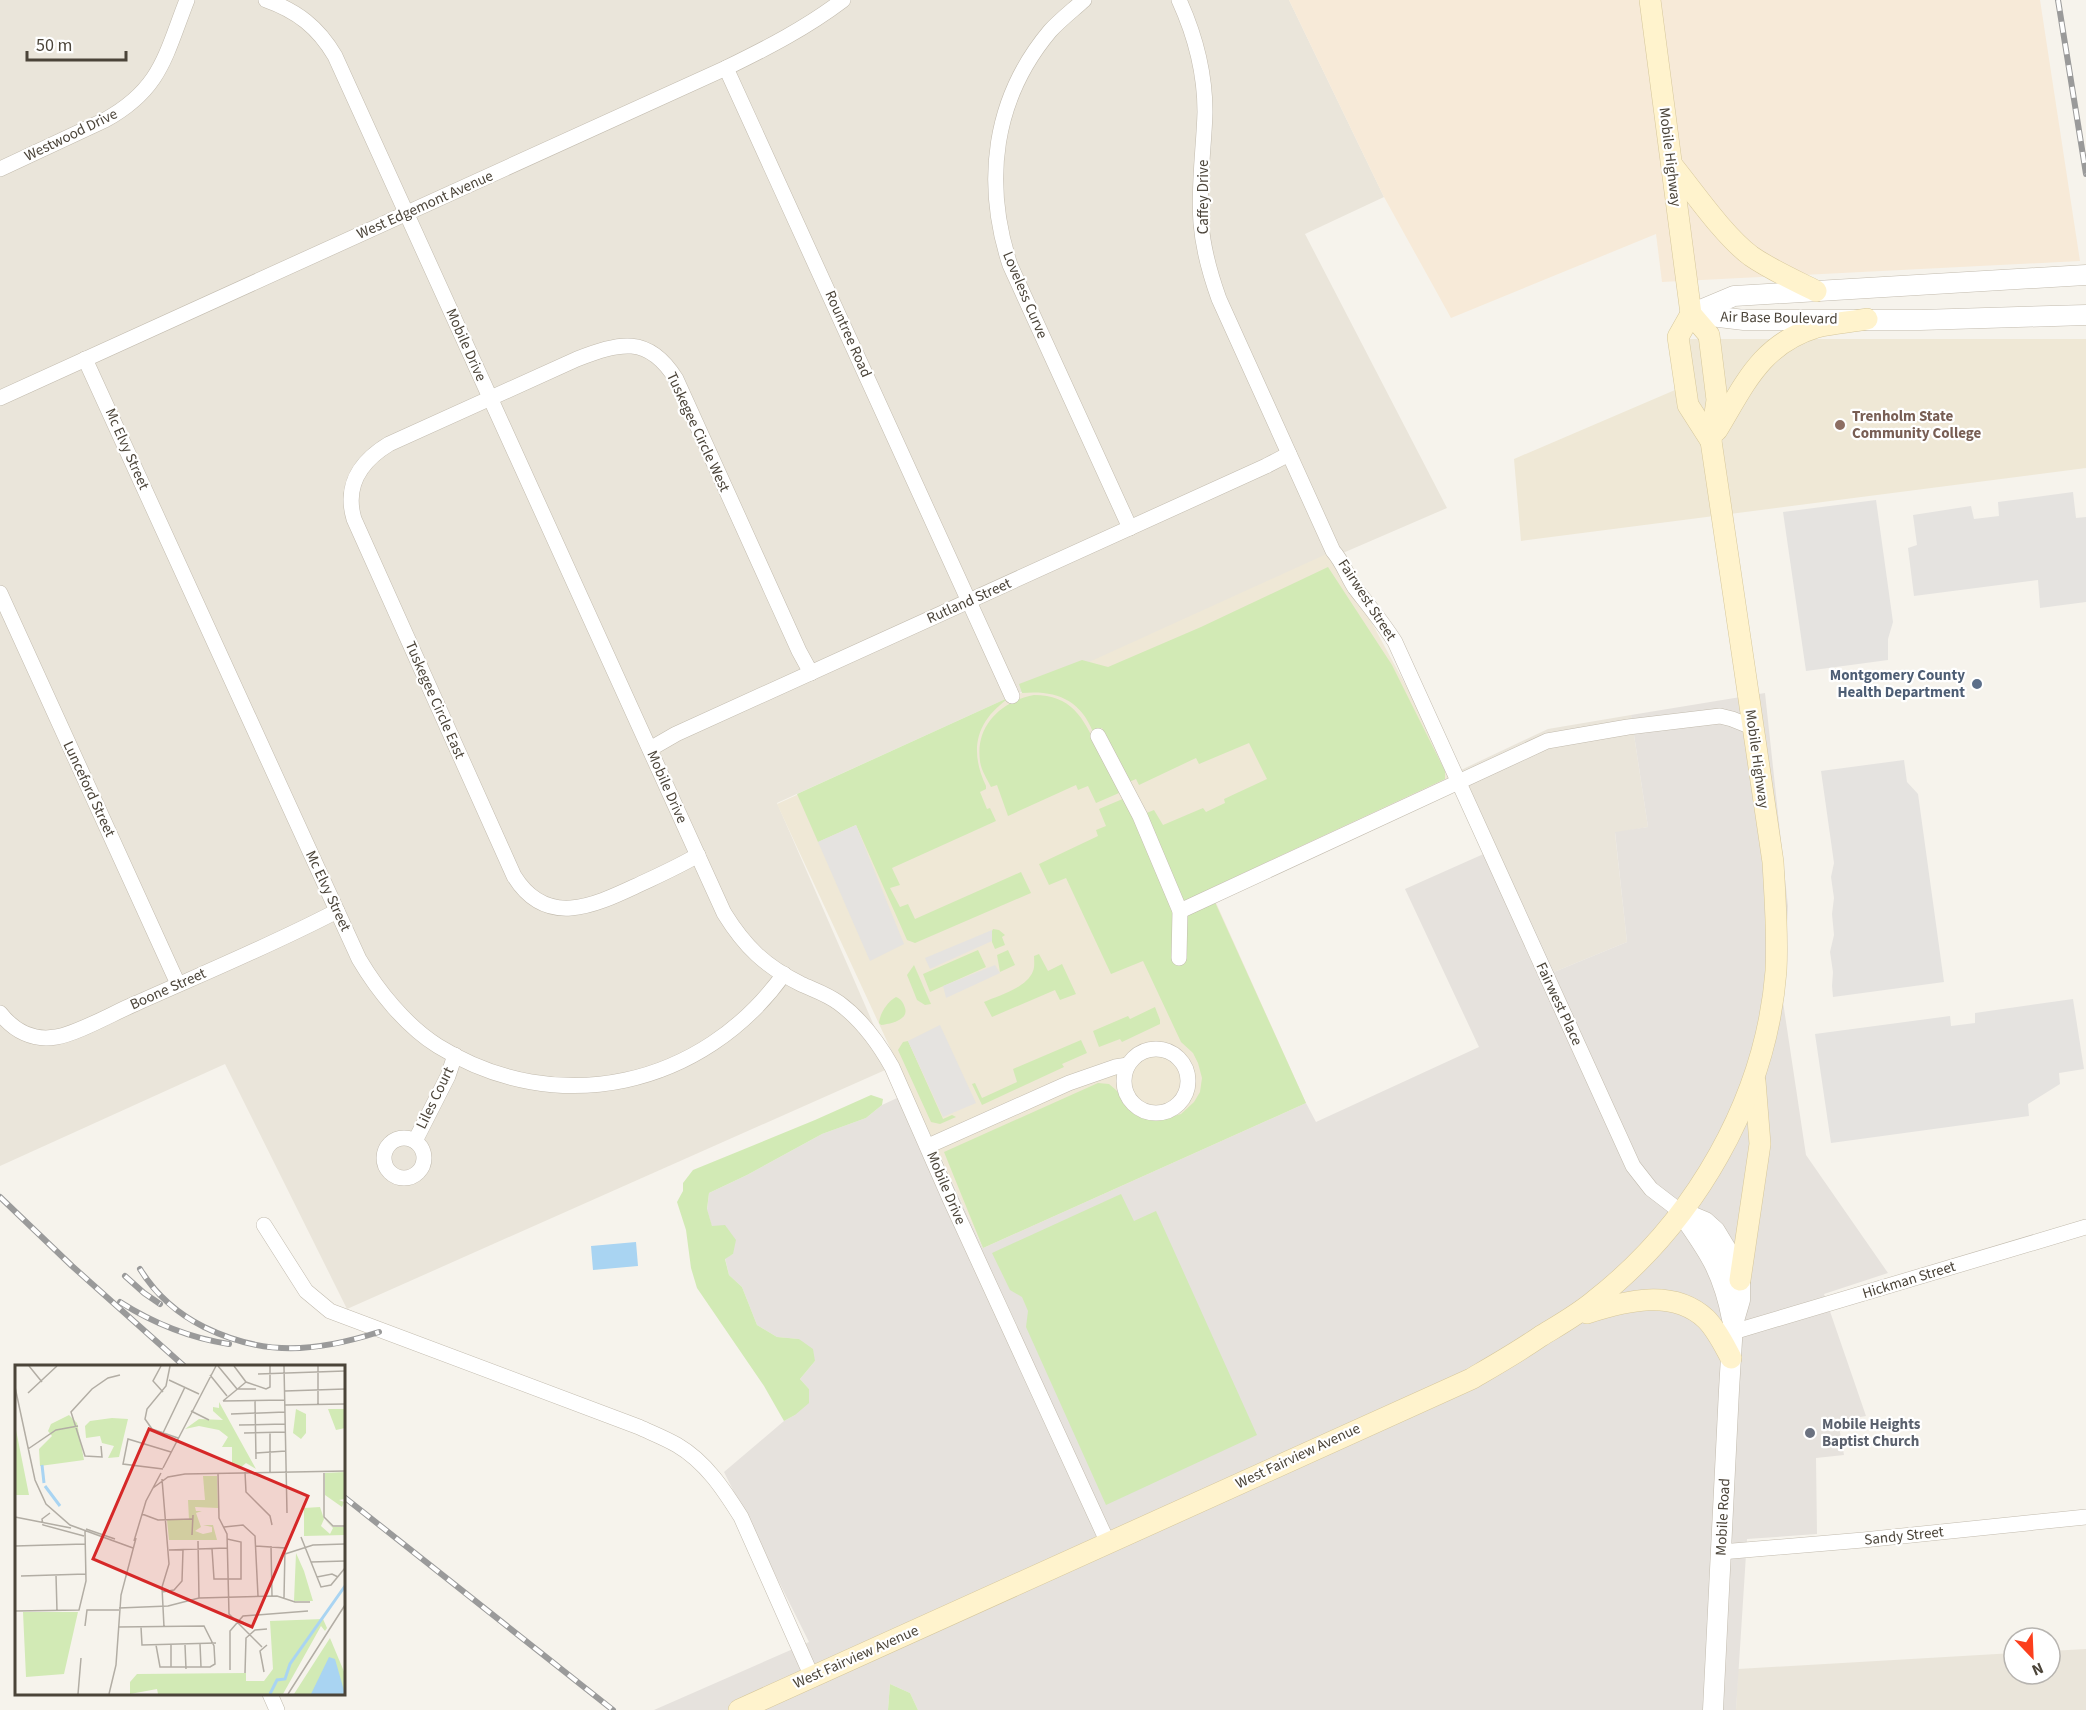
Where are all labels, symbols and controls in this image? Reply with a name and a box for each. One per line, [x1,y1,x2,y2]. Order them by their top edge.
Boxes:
scale bar [27,24,126,62]
text: 50 m [36,33,72,58]
street label: Westwood Drive [21,103,121,167]
street label: Mobile Highway [1654,106,1686,208]
street label: Caffey Drive [1193,160,1214,234]
street label: West Edgemont Avenue [353,165,497,245]
street label: Loveless Curve [997,248,1053,342]
street label: Rountree Road [819,287,877,381]
street label: Mobile Drive [441,305,491,385]
street label: Air Base Boulevard [1720,306,1838,330]
street label: Tuskegee Circle West [661,369,735,495]
street label: Mc Elvy Street [100,405,154,493]
place label: Trenholm State Community College [1852,406,1982,444]
marker: Trenholm State Community College [1833,418,1847,432]
street label: Fairwest Street [1333,555,1401,645]
street label: Rutland Street [923,573,1015,629]
street label: Tuskegee Circle East [400,638,470,762]
place label: Montgomery County Health Department [1830,665,1965,703]
marker: Montgomery County Health Department [1970,677,1984,691]
street label: Mobile Highway [1740,708,1774,810]
street label: Lunceford Street [58,738,120,840]
street label: Mobile Drive [642,747,692,827]
street label: Mc Elvy Street [300,847,356,935]
street label: Fairwest Place [1531,959,1587,1049]
street label: Boone Street [127,963,209,1015]
street label: Liles Court [411,1063,459,1133]
street label: Mobile Drive [921,1148,971,1228]
street label: Hickman Street [1860,1256,1958,1304]
inset map [15,1365,345,1695]
place label: Mobile Heights Baptist Church [1822,1414,1921,1452]
street label: West Fairview Avenue [1232,1418,1364,1494]
marker: Mobile Heights Baptist Church [1803,1426,1817,1440]
street label: Mobile Road [1710,1478,1736,1556]
street label: Sandy Street [1863,1521,1945,1551]
street label: West Fairview Avenue [790,1620,922,1694]
north arrow [2002,1626,2062,1686]
text: N [2028,1657,2047,1681]

